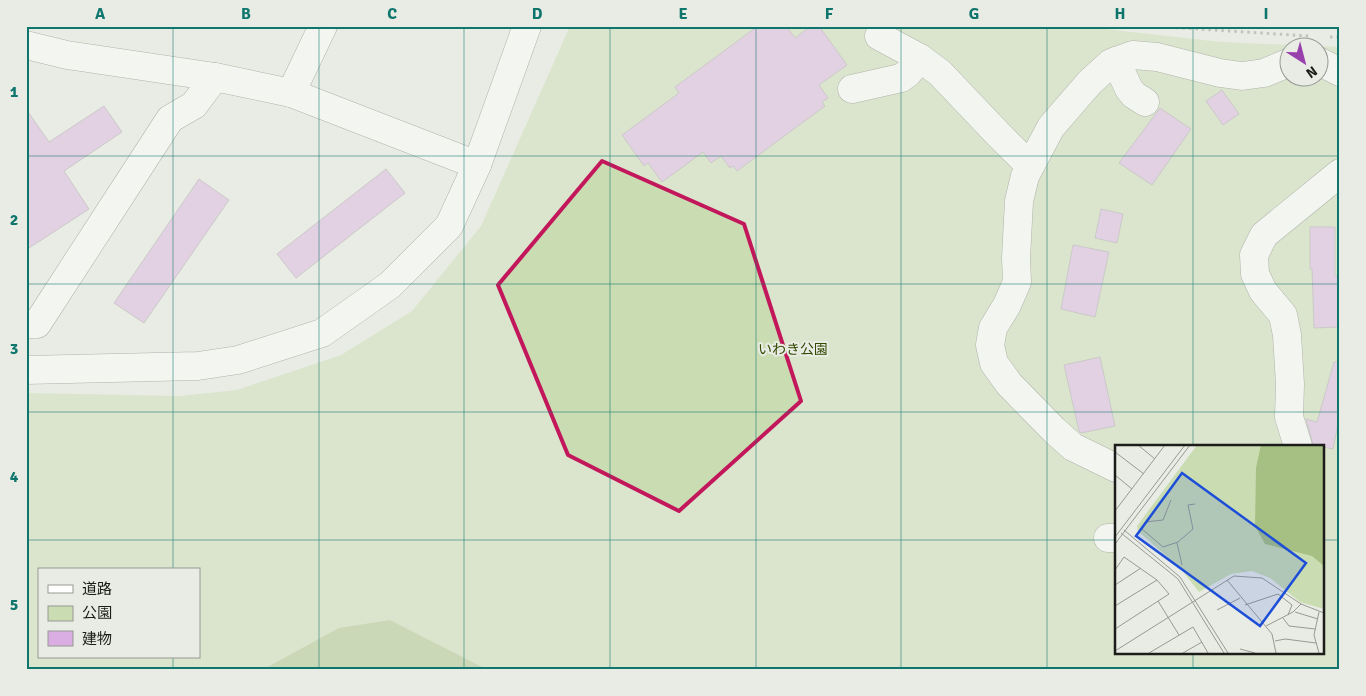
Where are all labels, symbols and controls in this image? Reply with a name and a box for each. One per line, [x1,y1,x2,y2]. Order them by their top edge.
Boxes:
text: A [95,4,106,24]
text: B [241,4,251,24]
text: C [387,4,397,24]
text: D [532,4,543,24]
text: E [678,4,688,24]
text: F [825,4,834,24]
text: G [969,4,979,24]
text: H [1115,4,1125,24]
text: I [1263,4,1269,24]
north arrow [1278,38,1328,88]
text: N [1302,62,1320,82]
text: 1 [10,82,19,102]
text: 2 [10,210,18,230]
text: 3 [10,339,18,359]
park label: いわき公園 [758,341,828,358]
inset map [1115,445,1324,654]
text: 4 [10,467,19,487]
legend [38,568,200,658]
text: 道路 [82,580,112,598]
text: 5 [10,595,18,615]
text: 公園 [82,604,112,622]
text: 建物 [82,630,112,648]

